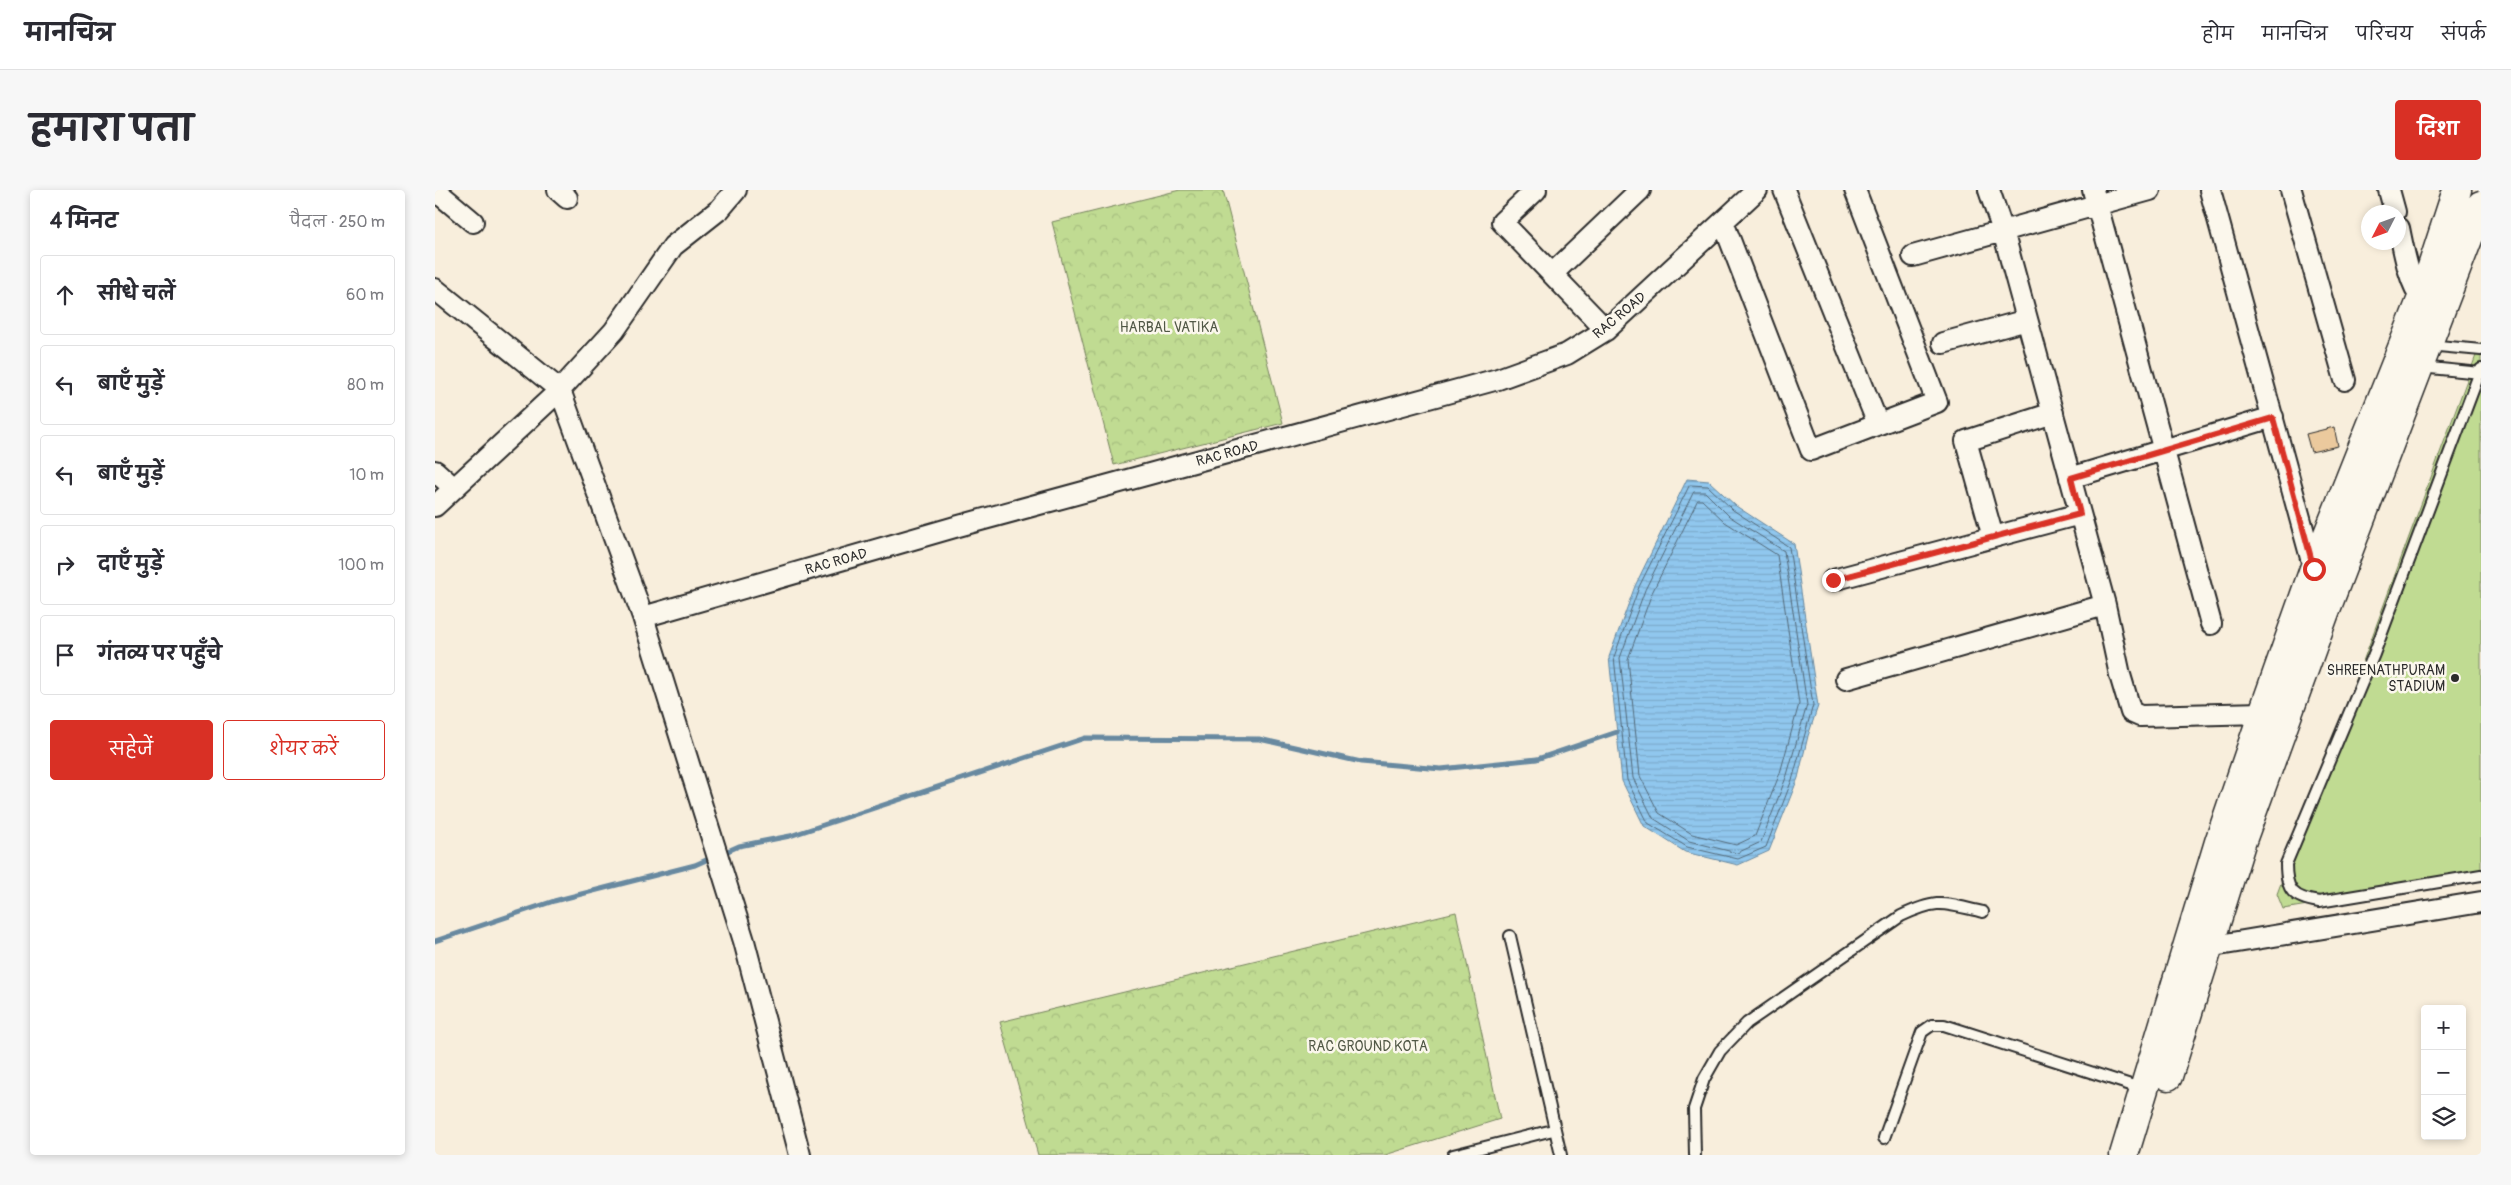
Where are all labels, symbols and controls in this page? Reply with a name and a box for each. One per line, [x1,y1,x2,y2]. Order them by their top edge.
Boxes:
text: मानचित्र [25,19,114,48]
text: होम [2202,23,2234,46]
text: मानचित्र [2262,23,2328,46]
text: परिचय [2356,23,2413,46]
text: संपर्क [2441,23,2486,46]
button: दिशा [2395,100,2481,160]
text: हमारा पता [30,107,193,151]
north arrow [2361,205,2406,250]
text: 4 मिनट [50,208,118,235]
text: पैदल · 250 m [290,212,385,232]
icon: ahead [51,281,79,309]
text: सीधे चलें [98,282,175,306]
text: 60 m [346,285,384,305]
street label: RAC ROAD [1589,288,1649,342]
park label: HARBAL VATIKA [1120,319,1218,336]
icon: left [51,371,79,399]
text: बाएँ मुड़ें [98,372,164,396]
text: 80 m [347,375,384,395]
street label: RAC ROAD [1194,437,1260,470]
icon: left [51,461,79,489]
text: बाएँ मुड़ें [98,462,164,486]
text: 10 m [349,465,384,485]
street label: RAC ROAD [803,544,869,578]
icon: right [51,551,79,579]
text: दाएँ मुड़ें [98,552,163,576]
text: 100 m [338,555,384,575]
route start [2303,558,2326,581]
route end [1822,569,1845,592]
icon: arrive [51,641,79,669]
text: गंतव्य पर पहुँचे [98,642,222,666]
place label: SHREENATHPURAM STADIUM [2327,662,2445,695]
marker: SHREENATHPURAM STADIUM [2449,672,2461,684]
button: सहेजें [50,720,213,780]
button: शेयर करें [223,720,385,780]
map controls [2421,1005,2466,1140]
button: + [2421,1005,2466,1050]
park label: RAC GROUND KOTA [1308,1038,1428,1055]
button: − [2421,1050,2466,1095]
button: layers [2421,1095,2466,1140]

